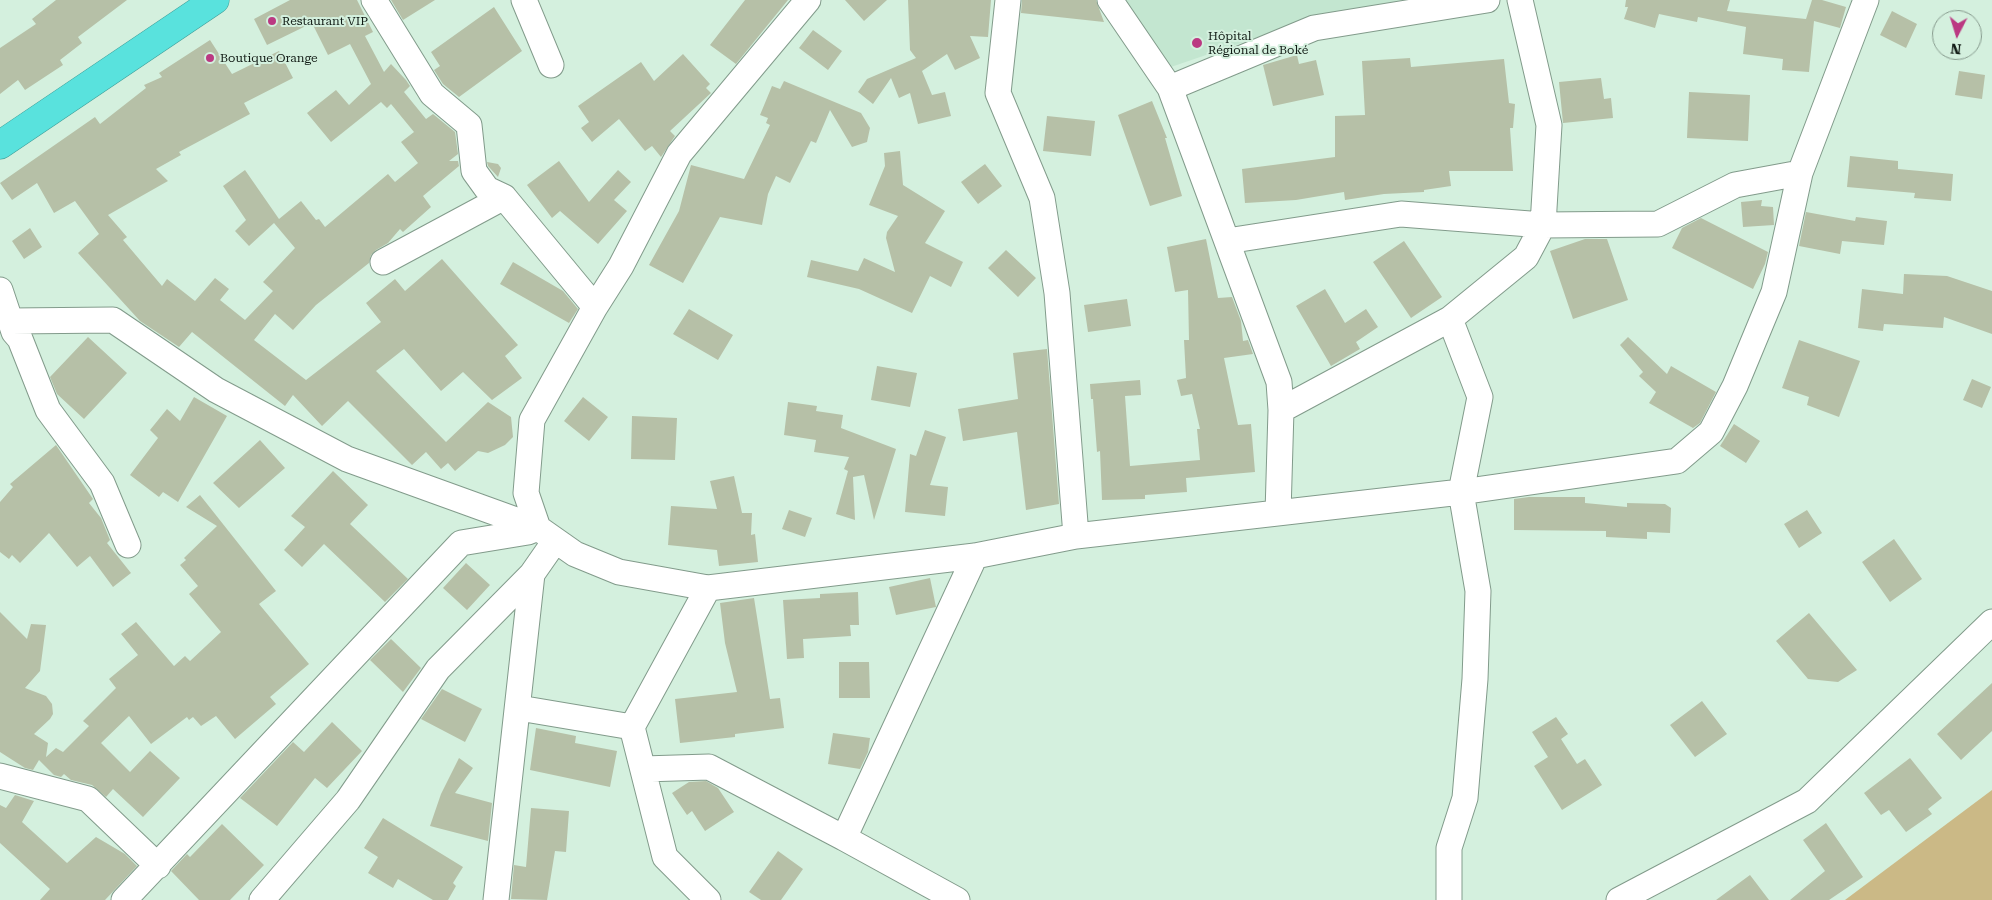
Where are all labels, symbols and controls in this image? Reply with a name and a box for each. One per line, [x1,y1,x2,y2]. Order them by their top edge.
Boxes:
north arrow [1932,10,1982,60]
place label: Restaurant VIP [282,14,368,28]
marker: Restaurant VIP [266,15,278,27]
place label: Hôpital Régional de Boké [1208,29,1308,57]
marker: Hôpital Régional de Boké [1190,36,1204,50]
text: N [1950,41,1962,57]
place label: Boutique Orange [220,51,318,65]
marker: Boutique Orange [204,52,216,64]

